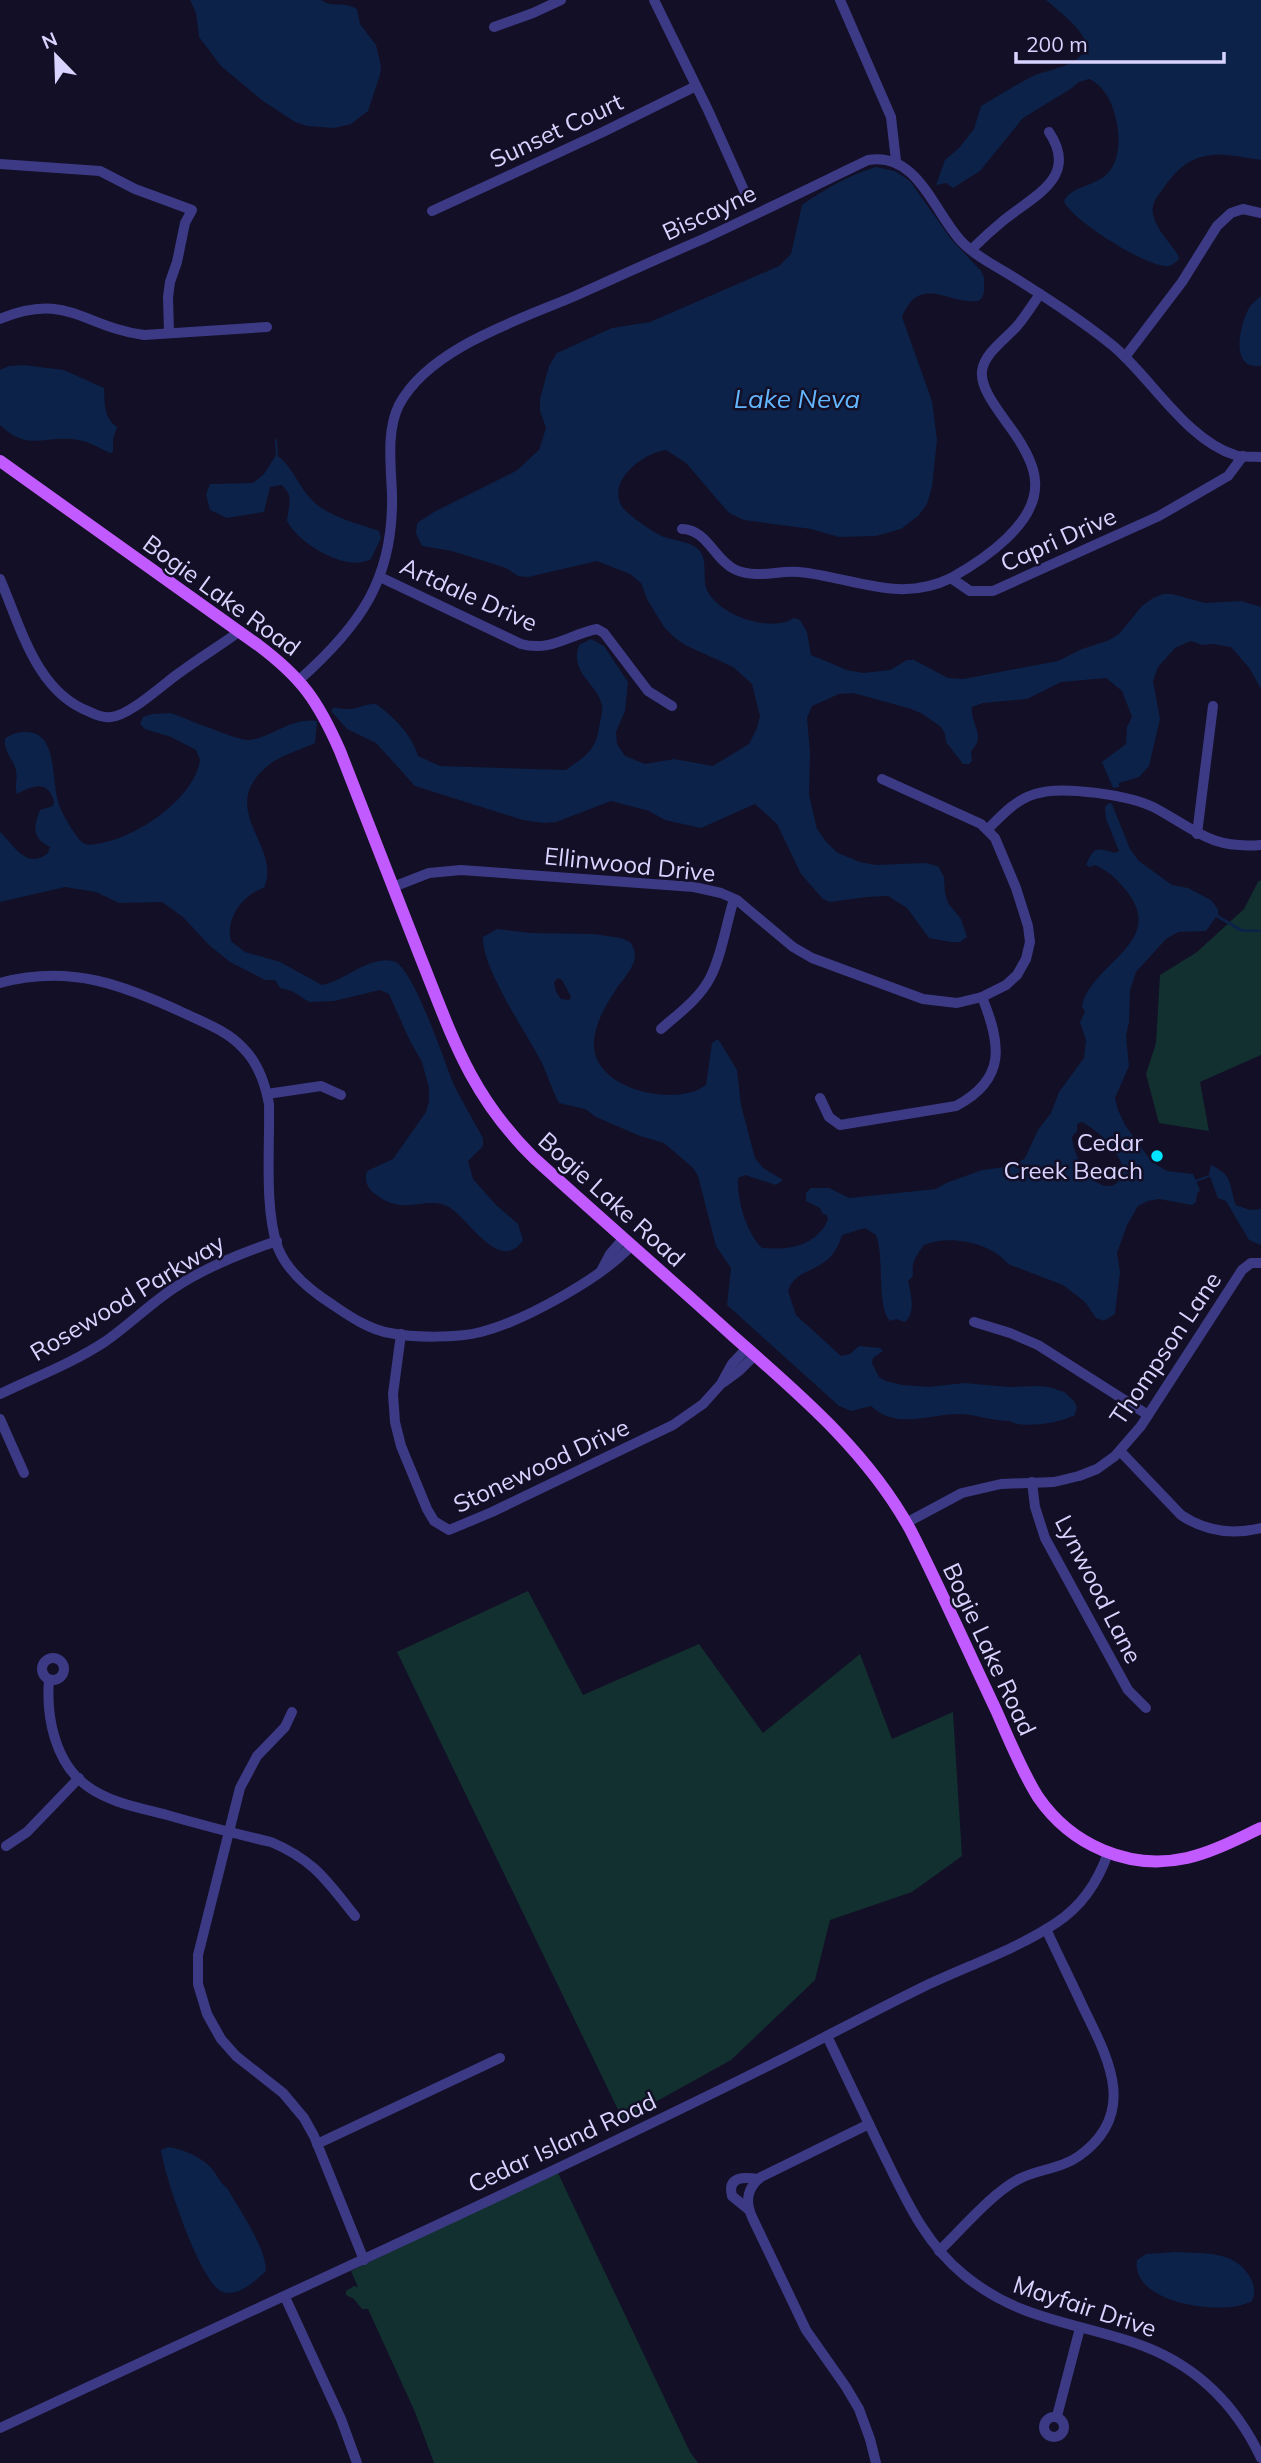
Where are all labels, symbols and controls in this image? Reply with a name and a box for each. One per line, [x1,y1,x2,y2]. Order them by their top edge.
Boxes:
north arrow [21,21,91,91]
scale bar [1016,21,1224,65]
text: N [38,27,61,54]
text: 200 m [1026,31,1088,57]
street label: Sunset Court [485,86,627,174]
street label: Biscayne [657,177,761,247]
water label: Lake Neva [734,382,860,415]
street label: Capri Drive [995,500,1121,578]
street label: Bogie Lake Road [137,528,307,662]
street label: Artdale Drive [396,550,542,638]
street label: Ellinwood Drive [543,840,717,888]
street label: Bogie Lake Road [532,1125,692,1273]
place label: Cedar Creek Beach [1004,1127,1143,1185]
marker: Cedar Creek Beach [1149,1148,1165,1164]
street label: Rosewood Parkway [24,1227,230,1367]
street label: Thompson Lane [1103,1266,1227,1430]
street label: Stonewood Drive [448,1411,634,1519]
street label: Lynwood Lane [1049,1510,1149,1668]
street label: Bogie Lake Road [937,1558,1043,1740]
street label: Cedar Island Road [463,2085,661,2199]
street label: Mayfair Drive [1010,2269,1160,2343]

